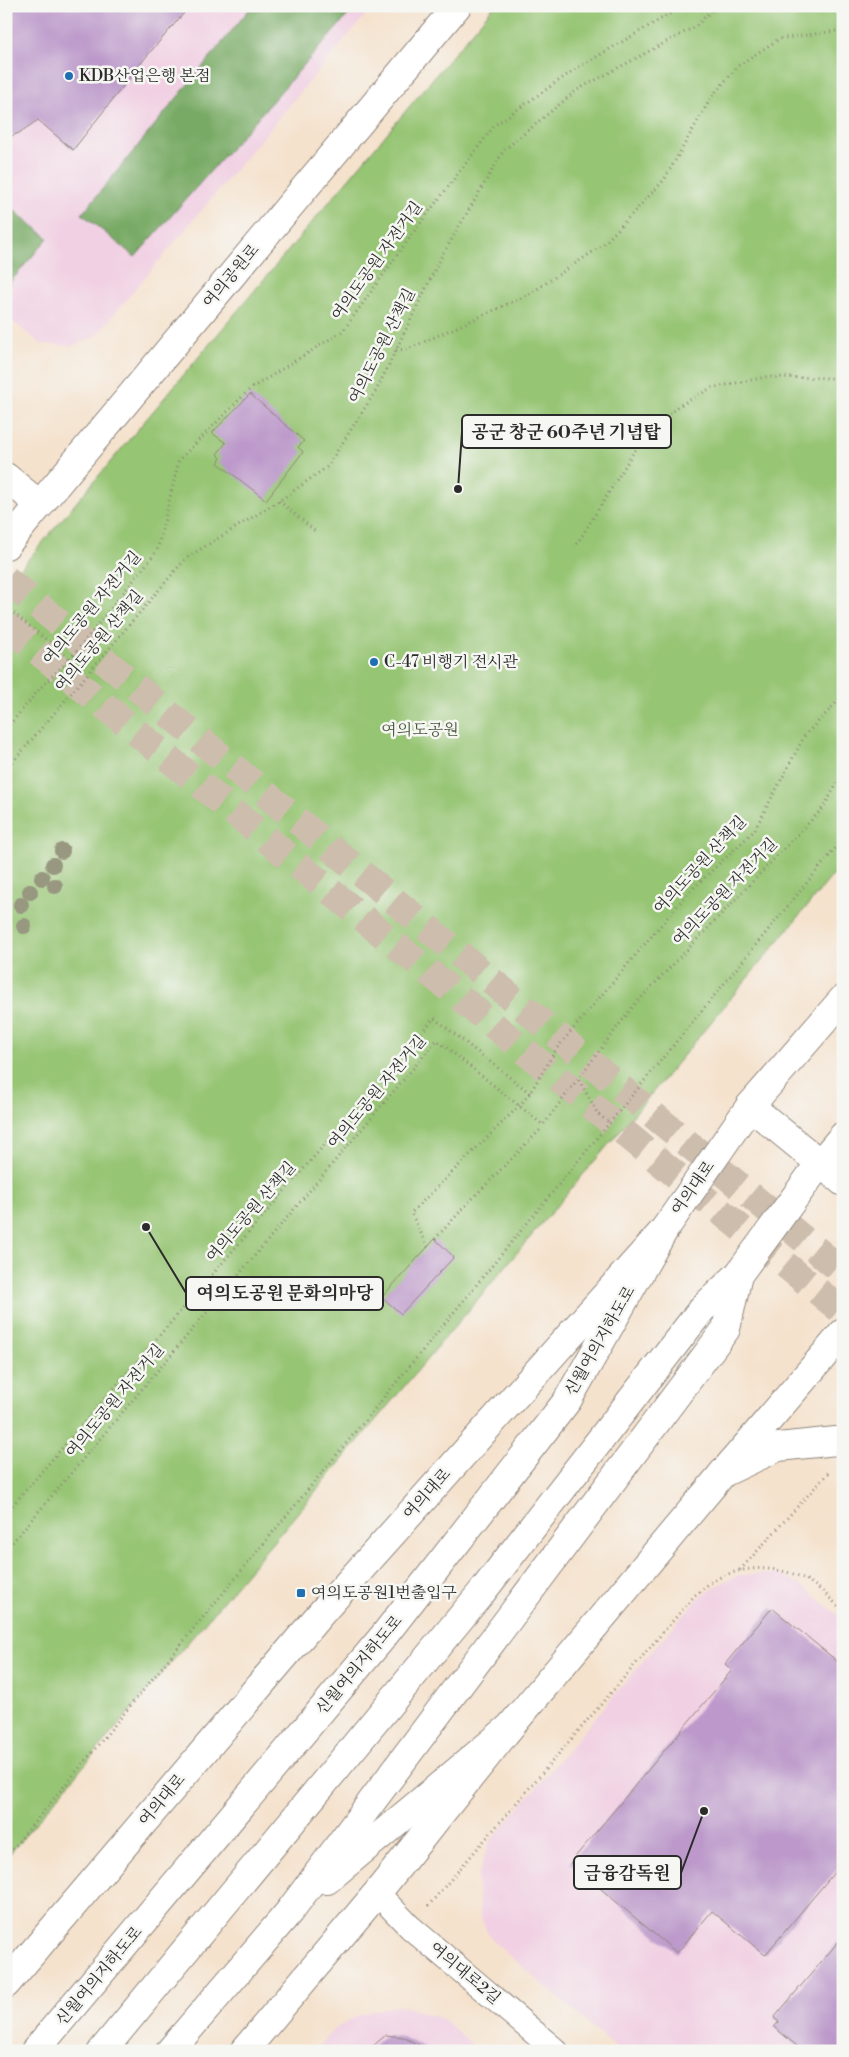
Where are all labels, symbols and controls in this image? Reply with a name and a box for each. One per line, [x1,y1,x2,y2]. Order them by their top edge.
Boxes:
place label: KDB산업은행 본점 [79,66,210,86]
marker: KDB산업은행 본점 [63,70,75,82]
street label: 여의도공원 자전거길 [327,198,427,324]
street label: 여의공원로 [199,240,264,312]
street label: 여의도공원 산책길 [344,285,420,407]
callout: 공군 창군 60주년 기념탑 [462,415,671,448]
text: 공군 창군 60주년 기념탑 [471,421,661,444]
street label: 여의도공원 자전거길 [39,547,145,669]
street label: 여의도공원 산책길 [51,586,147,696]
place label: C-47 비행기 전시관 [384,652,519,672]
marker: C-47 비행기 전시관 [368,656,380,668]
park label: 여의도공원 [381,720,459,740]
street label: 여의도공원 산책길 [649,812,751,918]
street label: 여의도공원 자전거길 [668,834,782,950]
street label: 여의도공원 자전거길 [324,1031,430,1153]
street label: 여의대로 [667,1156,719,1219]
street label: 여의도공원 산책길 [202,1158,300,1266]
callout: 여의도공원 문화의마당 [186,1277,383,1310]
text: 여의도공원 문화의마당 [197,1282,374,1305]
street label: 신월여의지하도로 [560,1282,640,1400]
street label: 여의도공원 자전거길 [62,1340,168,1462]
street label: 여의대로 [399,1464,455,1524]
place label: 여의도공원1번출입구 [311,1583,457,1603]
marker: 여의도공원1번출입구 [295,1587,307,1599]
street label: 신월여의지하도로 [312,1611,407,1719]
street label: 여의대로 [134,1769,190,1830]
callout: 금융감독원 [574,1856,681,1889]
text: 금융감독원 [584,1862,670,1885]
street label: 신월여의지하도로 [52,1922,147,2030]
street label: 여의대로2길 [425,1938,505,2008]

